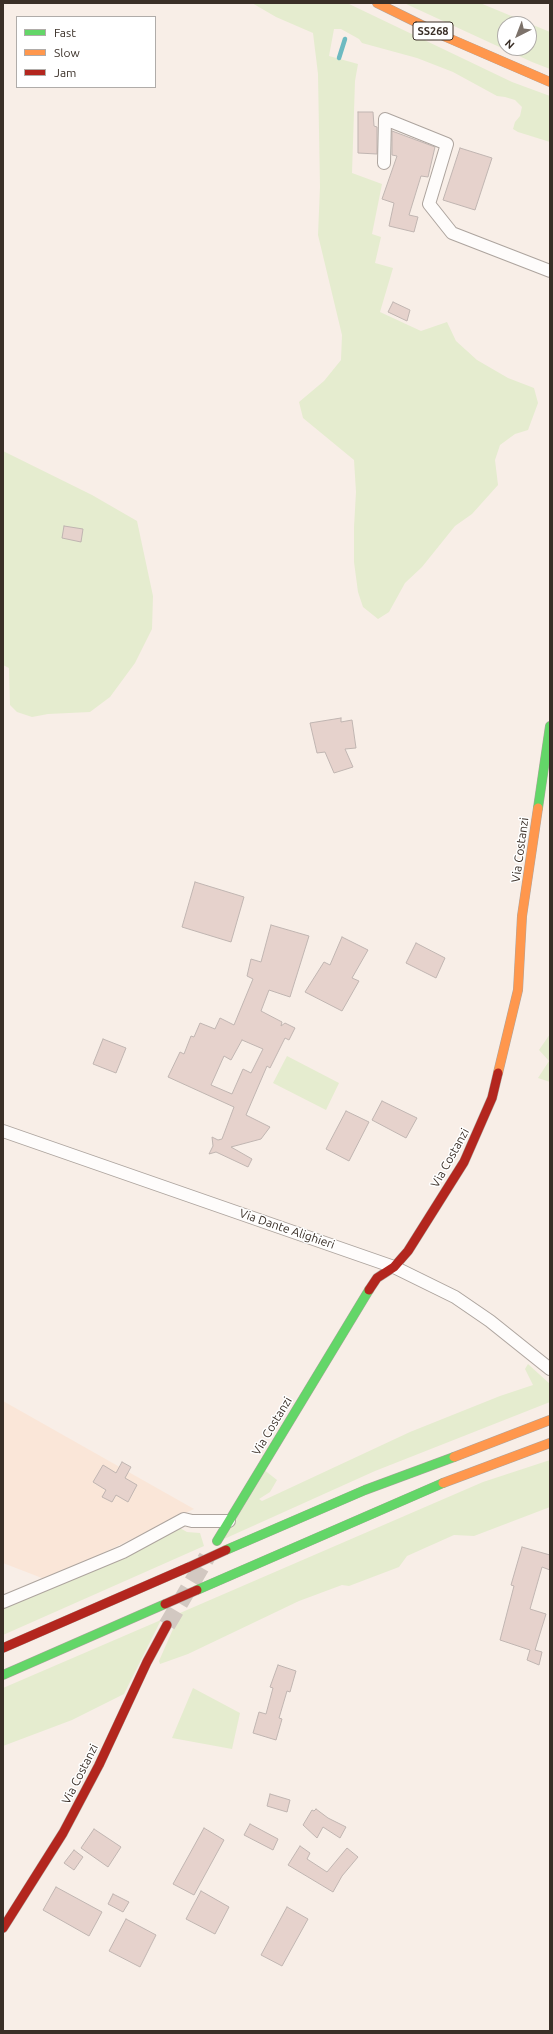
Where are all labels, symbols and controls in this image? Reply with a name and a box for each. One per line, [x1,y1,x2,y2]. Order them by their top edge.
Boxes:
legend [16,16,156,88]
north arrow [497,16,537,56]
road number: SS268 [413,22,453,40]
text: Fast [54,26,76,39]
text: N [503,37,517,51]
text: Slow [54,46,80,59]
text: Jam [54,66,76,79]
street label: Via Costanzi [508,817,532,883]
street label: Via Costanzi [428,1126,472,1190]
street label: Via Dante Alighieri [237,1206,337,1252]
street label: Via Costanzi [249,1394,295,1458]
street label: Via Costanzi [59,1742,101,1806]

